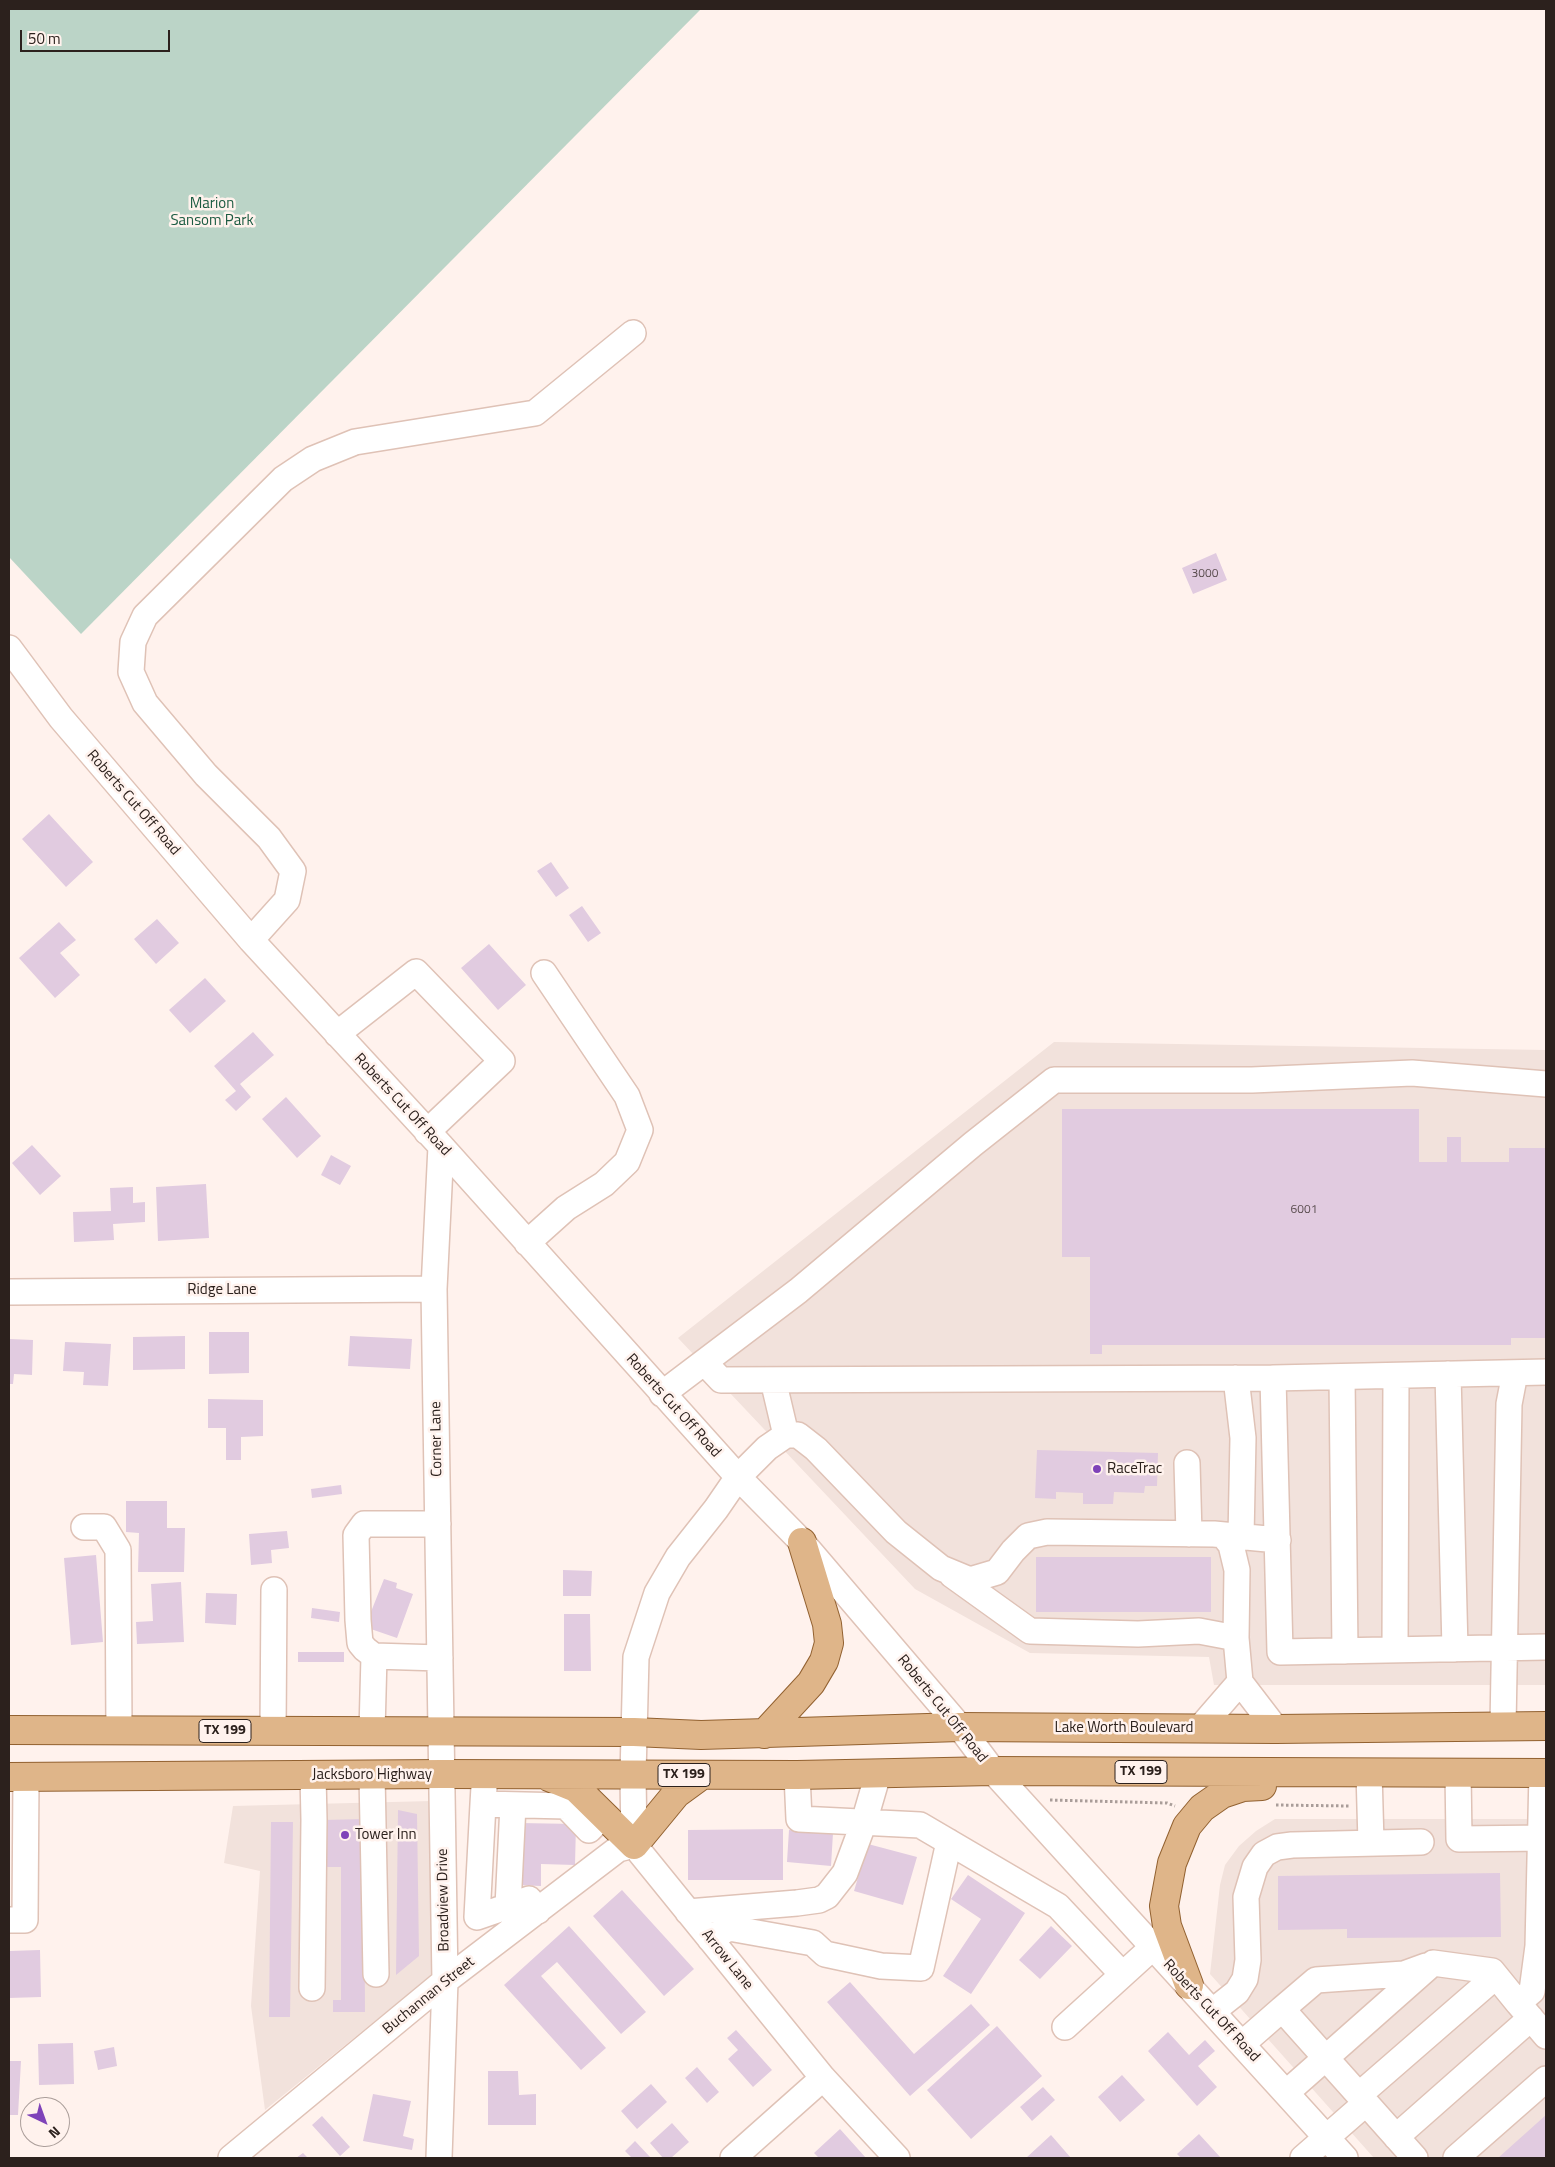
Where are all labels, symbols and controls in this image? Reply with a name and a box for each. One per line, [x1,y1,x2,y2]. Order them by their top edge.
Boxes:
scale bar [22,20,172,52]
text: 50 m [28,27,61,50]
park label: Marion Sansom Park [170,195,254,230]
house number: 3000 [1192,567,1218,581]
street label: Roberts Cut Off Road [82,747,184,859]
street label: Roberts Cut Off Road [350,1050,454,1160]
house number: 6001 [1291,1203,1317,1217]
street label: Ridge Lane [187,1281,257,1299]
street label: Roberts Cut Off Road [622,1350,724,1462]
street label: Corner Lane [427,1401,447,1477]
place label: RaceTrac [1107,1460,1162,1478]
marker: RaceTrac [1091,1463,1103,1475]
street label: Roberts Cut Off Road [893,1652,991,1766]
street label: Lake Worth Boulevard [1055,1719,1193,1737]
road number: TX 199 [199,1720,251,1742]
road number: TX 199 [1115,1760,1167,1784]
road number: TX 199 [658,1764,710,1786]
street label: Jacksboro Highway [312,1766,432,1784]
place label: Tower Inn [355,1826,417,1844]
marker: Tower Inn [339,1829,351,1841]
street label: Broadview Drive [434,1848,454,1952]
street label: Arrow Lane [697,1926,757,1994]
street label: Buchannan Street [379,1953,479,2039]
street label: Roberts Cut Off Road [1159,1956,1263,2066]
north arrow [20,2097,70,2147]
text: N [44,2122,65,2144]

